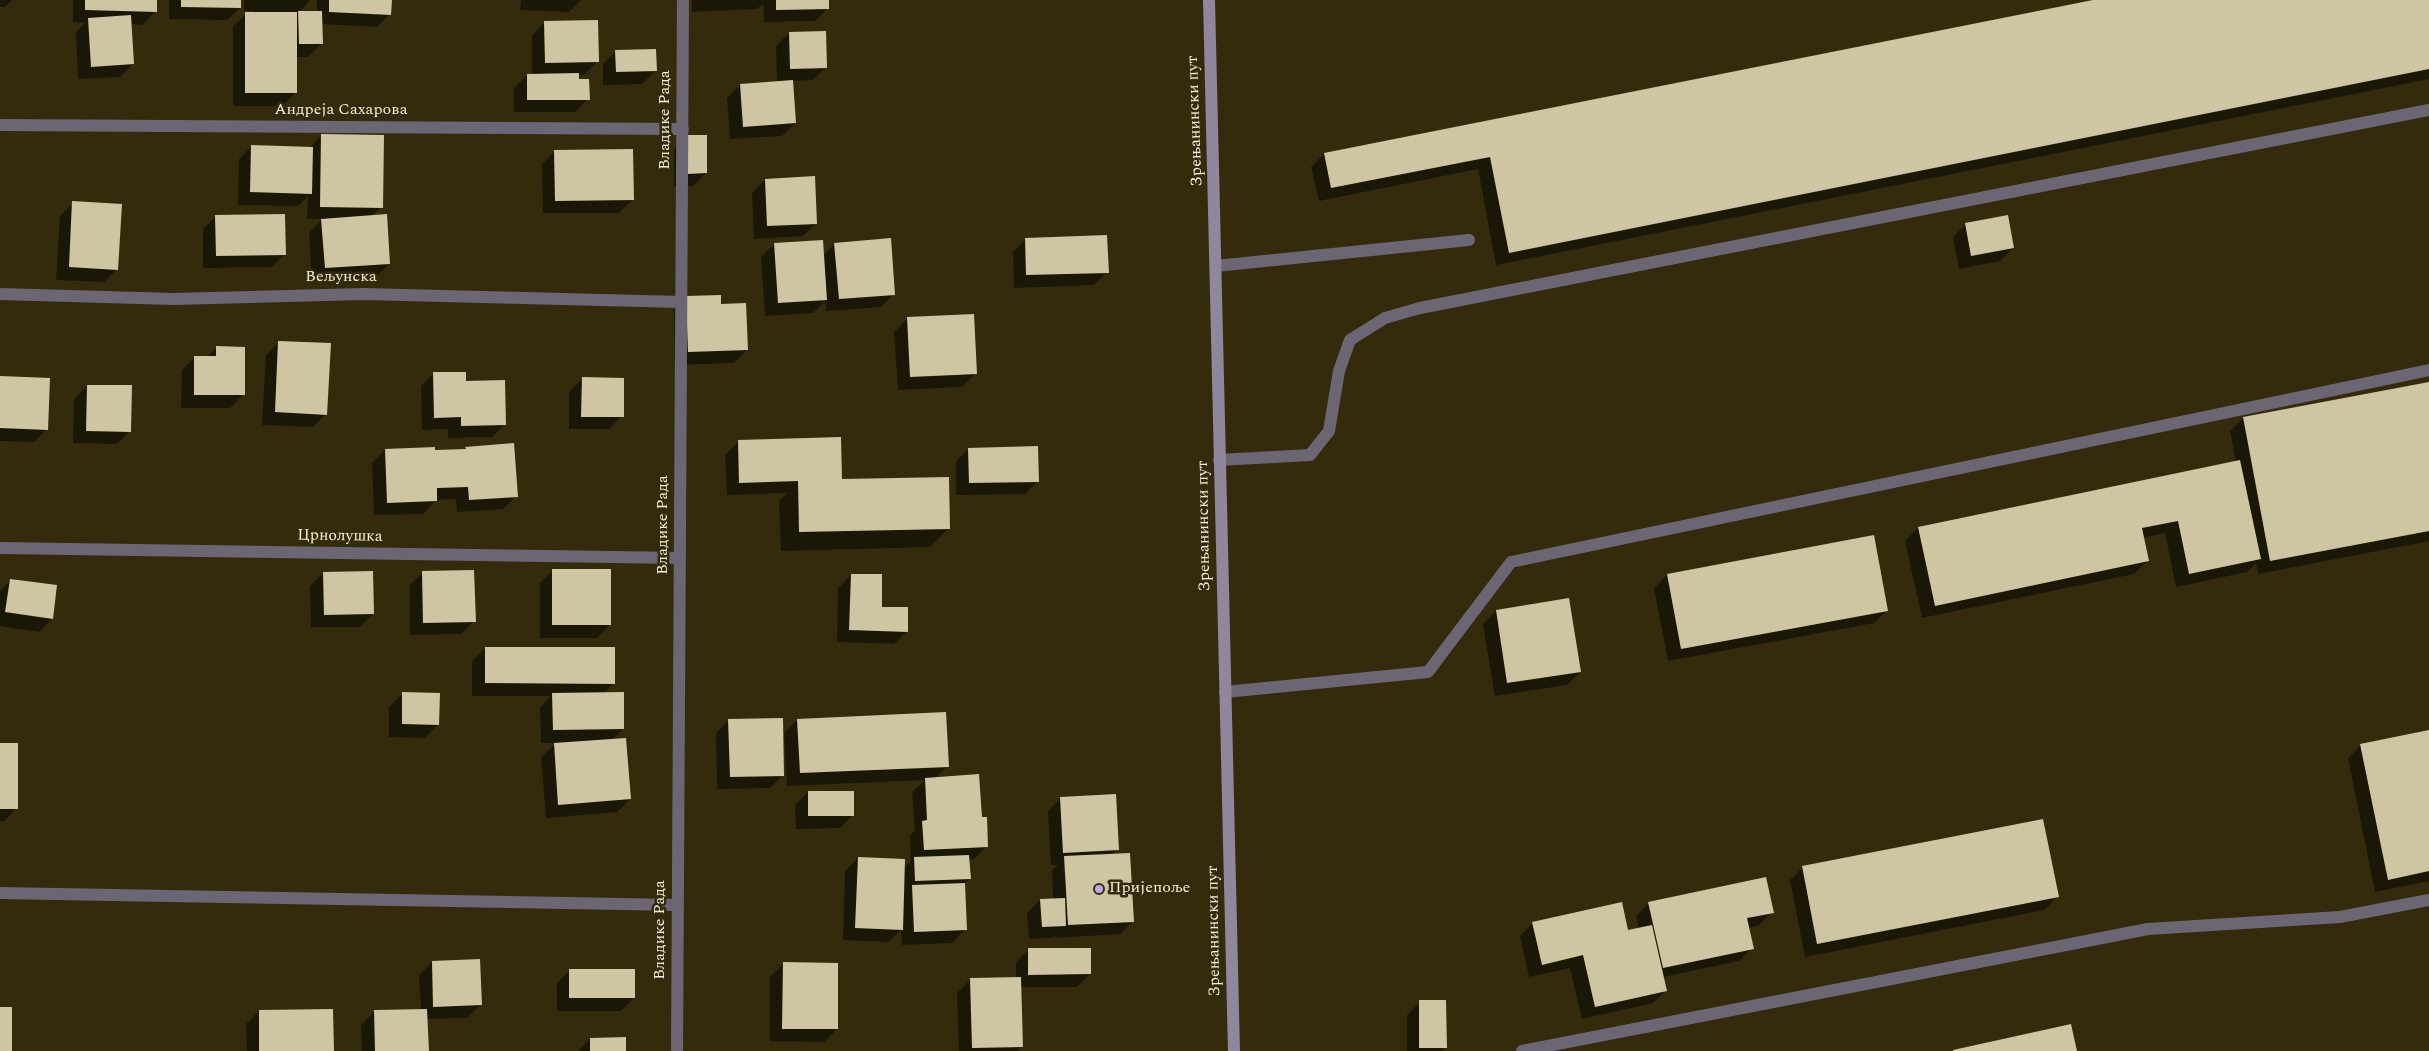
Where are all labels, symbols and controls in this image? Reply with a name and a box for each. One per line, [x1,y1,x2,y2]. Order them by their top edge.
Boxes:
street label: Зрењанински пут [1184,55,1208,187]
street label: Владике Рада [656,70,676,170]
street label: Андреја Сахарова [274,101,408,121]
street label: Вељунска [305,268,377,288]
street label: Зрењанински пут [1194,460,1216,592]
street label: Владике Рада [654,475,674,575]
street label: Црнолушка [297,527,383,547]
street label: Зрењанински пут [1204,865,1226,997]
place label: Пријепоље [1109,879,1190,899]
street label: Владике Рада [651,880,671,980]
marker: Пријепоље [1093,883,1105,895]

